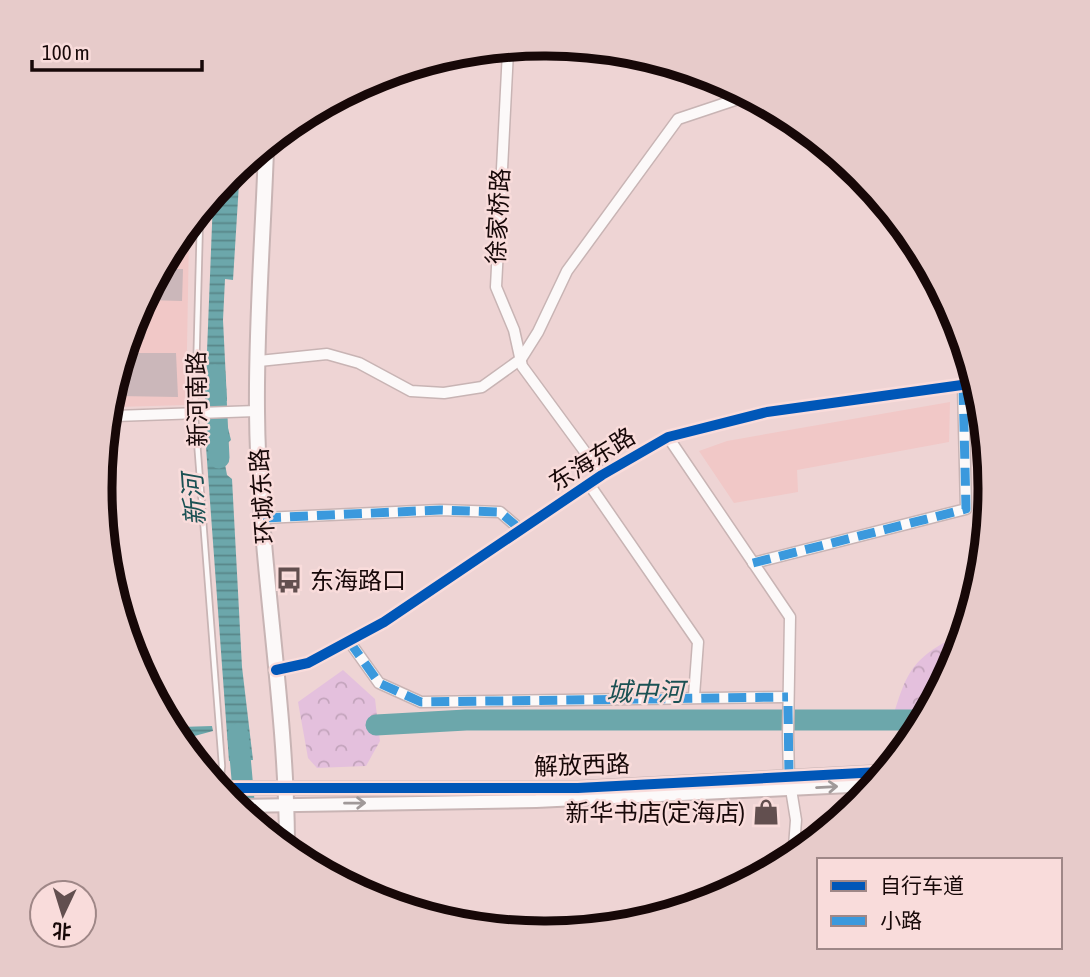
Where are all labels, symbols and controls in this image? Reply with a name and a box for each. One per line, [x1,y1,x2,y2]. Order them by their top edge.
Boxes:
scale bar [32,28,201,72]
text: 100 m [42,40,90,64]
street label: 徐家桥路 [482,167,514,265]
street label: 新河南路 [183,351,211,447]
street label: 东海东路 [544,422,640,496]
street label: 环城东路 [245,447,279,545]
water label: 新河 [177,468,211,527]
bus stop icon: 东海路口 [274,565,304,595]
place label: 东海路口 [310,567,406,594]
water label: 城中河 [606,677,689,707]
street label: 解放西路 [534,750,630,780]
one-way arrow [816,781,839,794]
one-way arrow [343,797,366,810]
shop icon: 新华书店(定海店) [751,797,781,827]
place label: 新华书店(定海店) [565,799,745,826]
legend [817,858,1062,949]
text: 自行车道 [880,873,964,897]
north arrow [28,879,98,949]
text: 小路 [880,908,922,932]
text: 北 [52,919,72,943]

